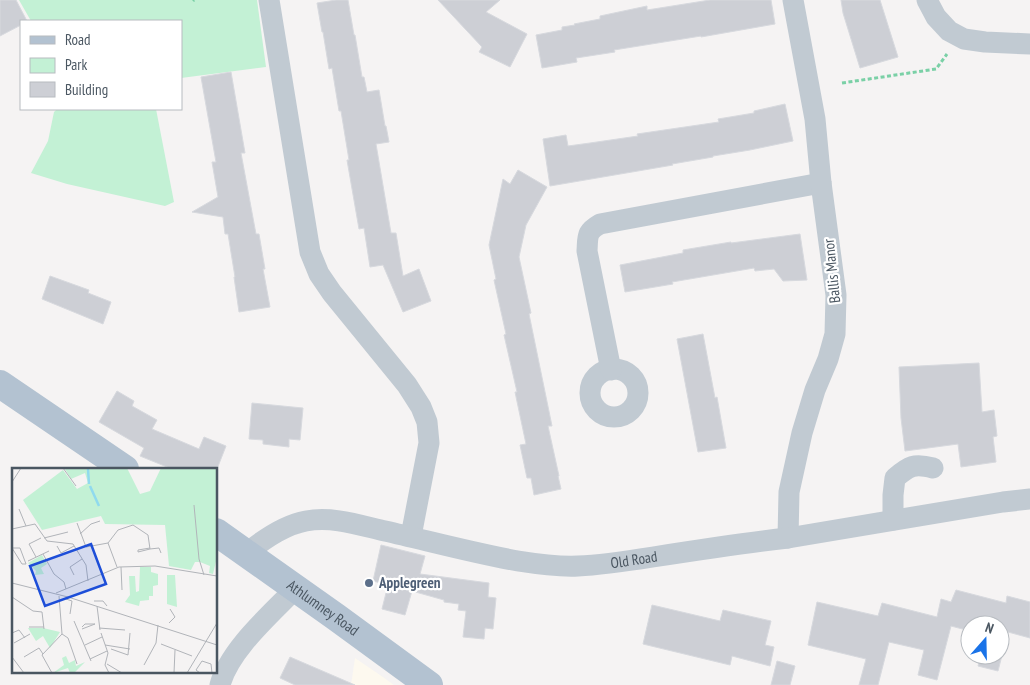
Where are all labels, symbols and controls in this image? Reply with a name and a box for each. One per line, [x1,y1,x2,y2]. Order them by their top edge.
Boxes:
legend [20,20,182,110]
text: Road [65,30,91,49]
text: Park [65,55,87,74]
text: Building [65,80,108,99]
street label: Ballis Manor [819,237,844,304]
inset map [12,468,218,672]
street label: Old Road [609,546,659,572]
place label: Applegreen [378,573,441,592]
street label: Athlumney Road [283,575,363,640]
marker: Applegreen [363,577,375,589]
north arrow [960,615,1010,665]
text: N [983,618,996,638]

